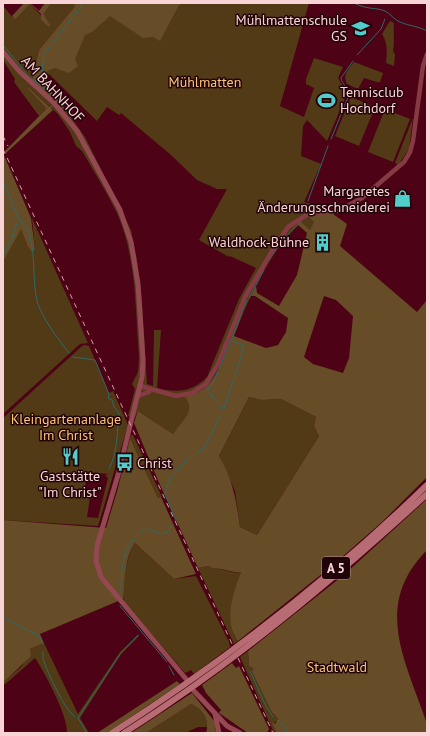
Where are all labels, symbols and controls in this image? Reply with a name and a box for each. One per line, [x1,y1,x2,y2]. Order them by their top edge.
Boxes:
place label: Mühlmattenschule GS [236,11,347,45]
school or university icon: Mühlmattenschule GS [350,18,370,38]
street label: AM BAHNHOF [18,52,88,126]
park label: Mühlmatten [169,73,241,91]
place label: Tennisclub Hochdorf [340,83,404,117]
sports icon: Tennisclub Hochdorf [317,90,337,110]
place label: Margaretes Änderungsschneiderei [257,182,390,216]
shop icon: Margaretes Änderungsschneiderei [393,189,413,209]
building icon: Waldhock-Bühne [312,232,332,252]
place label: Waldhock-Bühne [209,233,309,251]
park label: Kleingartenanlage Im Christ [11,410,121,444]
restaurant icon: Gaststätte "Im Christ" [60,446,80,466]
bus stop icon: Christ [114,453,134,473]
place label: Christ [137,454,172,472]
place label: Gaststätte "Im Christ" [38,467,102,501]
road number: A 5 [322,557,350,579]
park label: Stadtwald [307,658,367,676]

